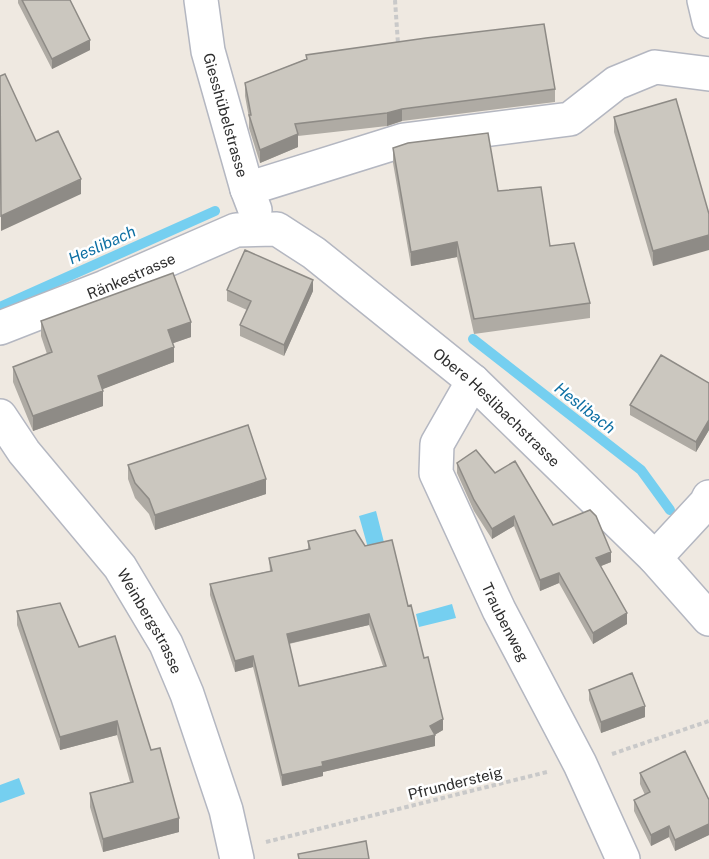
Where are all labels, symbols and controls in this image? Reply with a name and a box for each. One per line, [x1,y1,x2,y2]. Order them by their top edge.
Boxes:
street label: Giesshübelstrasse [200,51,252,179]
water label: Heslibach [65,222,139,268]
street label: Ränkestrasse [84,249,178,302]
street label: Obere Heslibachstrasse [430,344,564,470]
water label: Heslibach [551,378,619,438]
street label: Weinbergstrasse [114,565,186,676]
street label: Traubenweg [479,580,533,664]
street label: Pfrundersteig [406,763,504,803]

